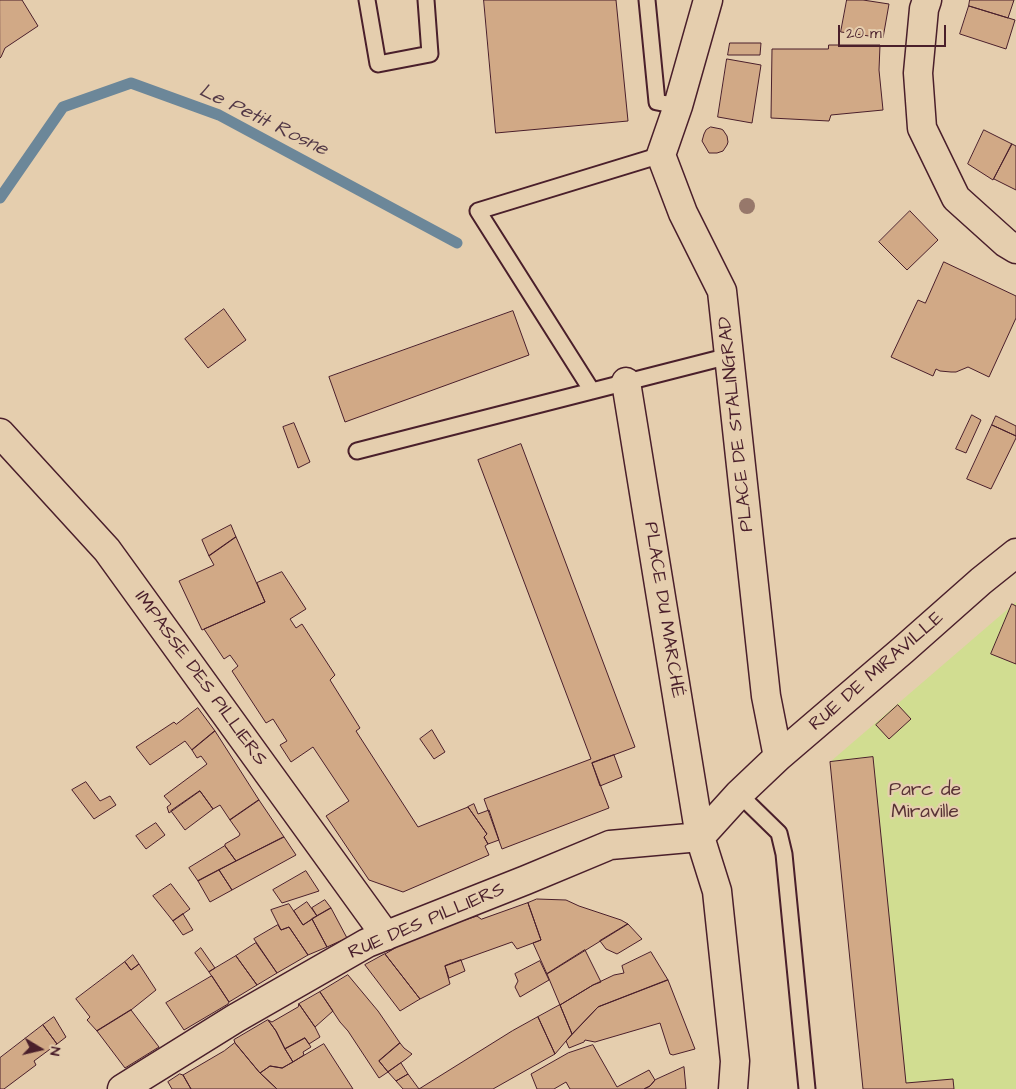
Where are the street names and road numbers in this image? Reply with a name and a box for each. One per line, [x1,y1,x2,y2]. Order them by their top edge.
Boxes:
street label: PLACE DE STALINGRAD [714,315,760,533]
street label: PLACE DU MARCHÉ [638,520,688,700]
street label: IMPASSE DES PILLIERS [129,587,271,771]
street label: RUE DE MIRAVILLE [805,607,949,737]
street label: RUE DES PILLIERS [345,879,509,965]

